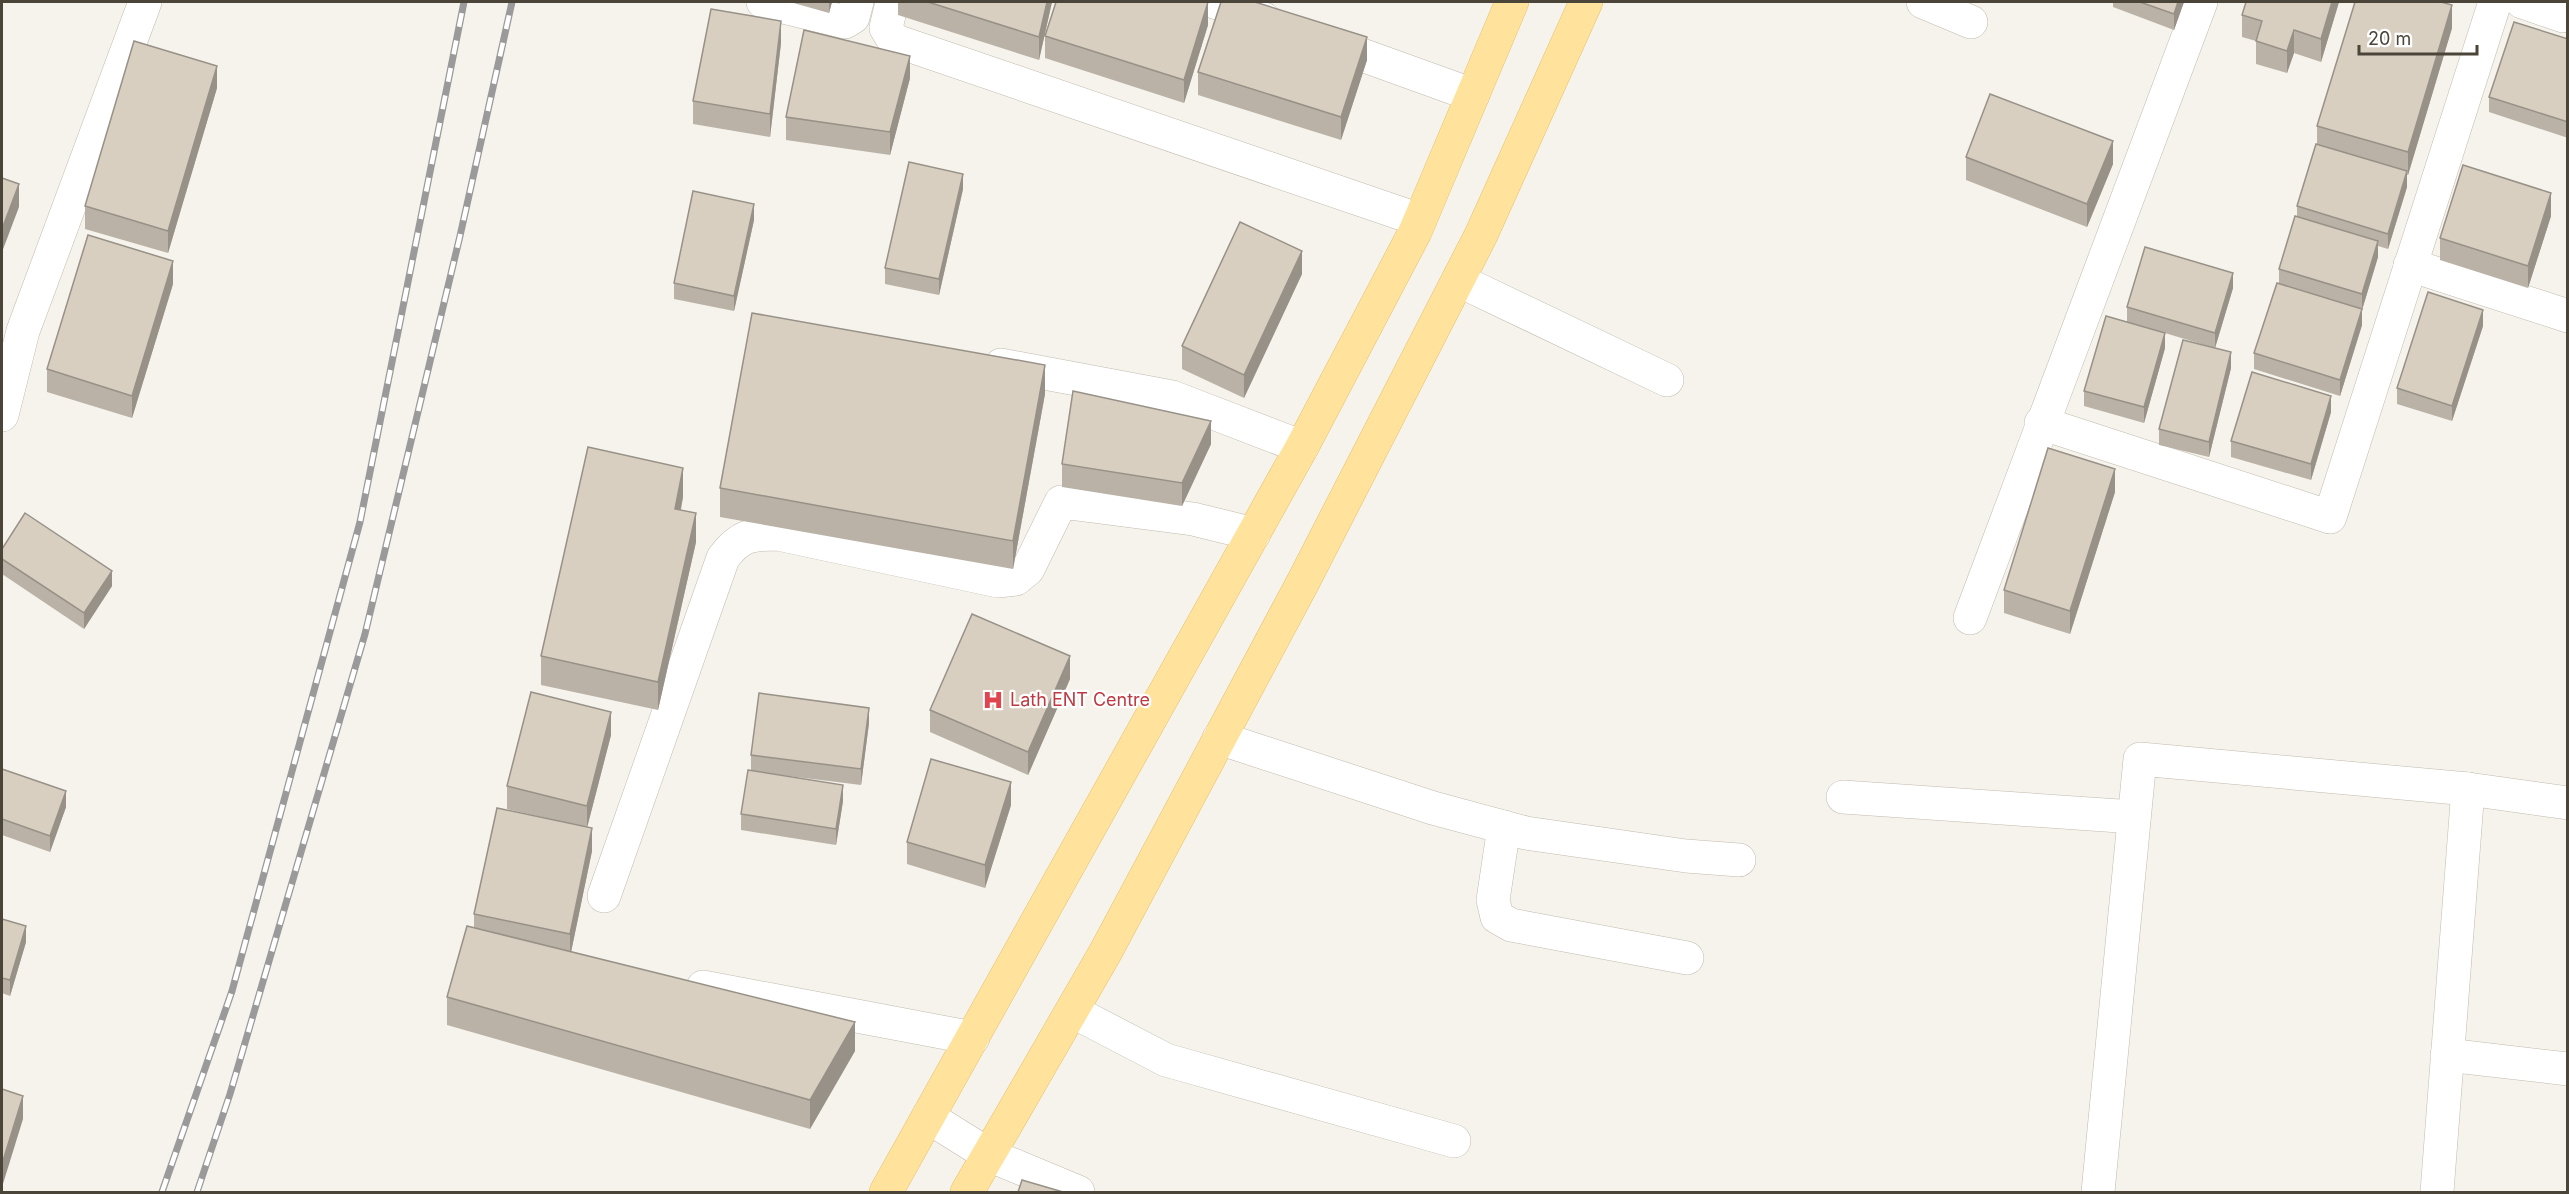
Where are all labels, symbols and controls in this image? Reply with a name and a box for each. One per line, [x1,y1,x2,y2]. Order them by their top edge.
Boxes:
scale bar [2359,18,2478,56]
text: 20 m [2368,28,2411,49]
hospital icon: Lath ENT Centre [981,688,1005,712]
place label: Lath ENT Centre [1010,689,1150,710]

